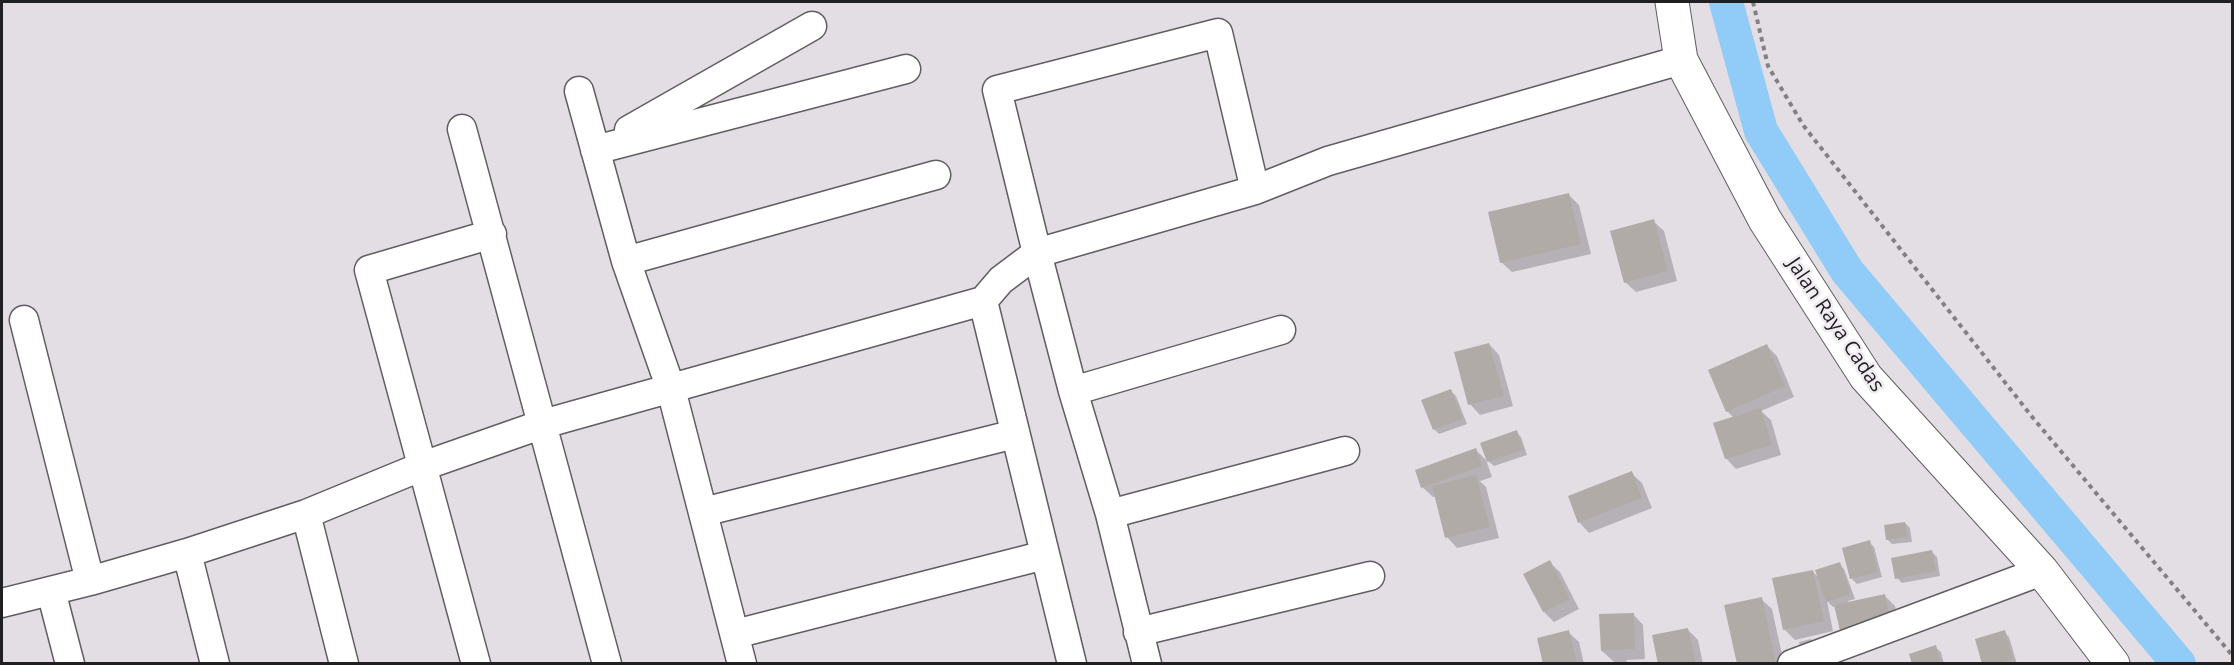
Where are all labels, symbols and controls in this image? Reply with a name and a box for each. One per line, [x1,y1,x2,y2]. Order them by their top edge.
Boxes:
street label: Jalan Raya Cadas [1781,253,1889,397]

